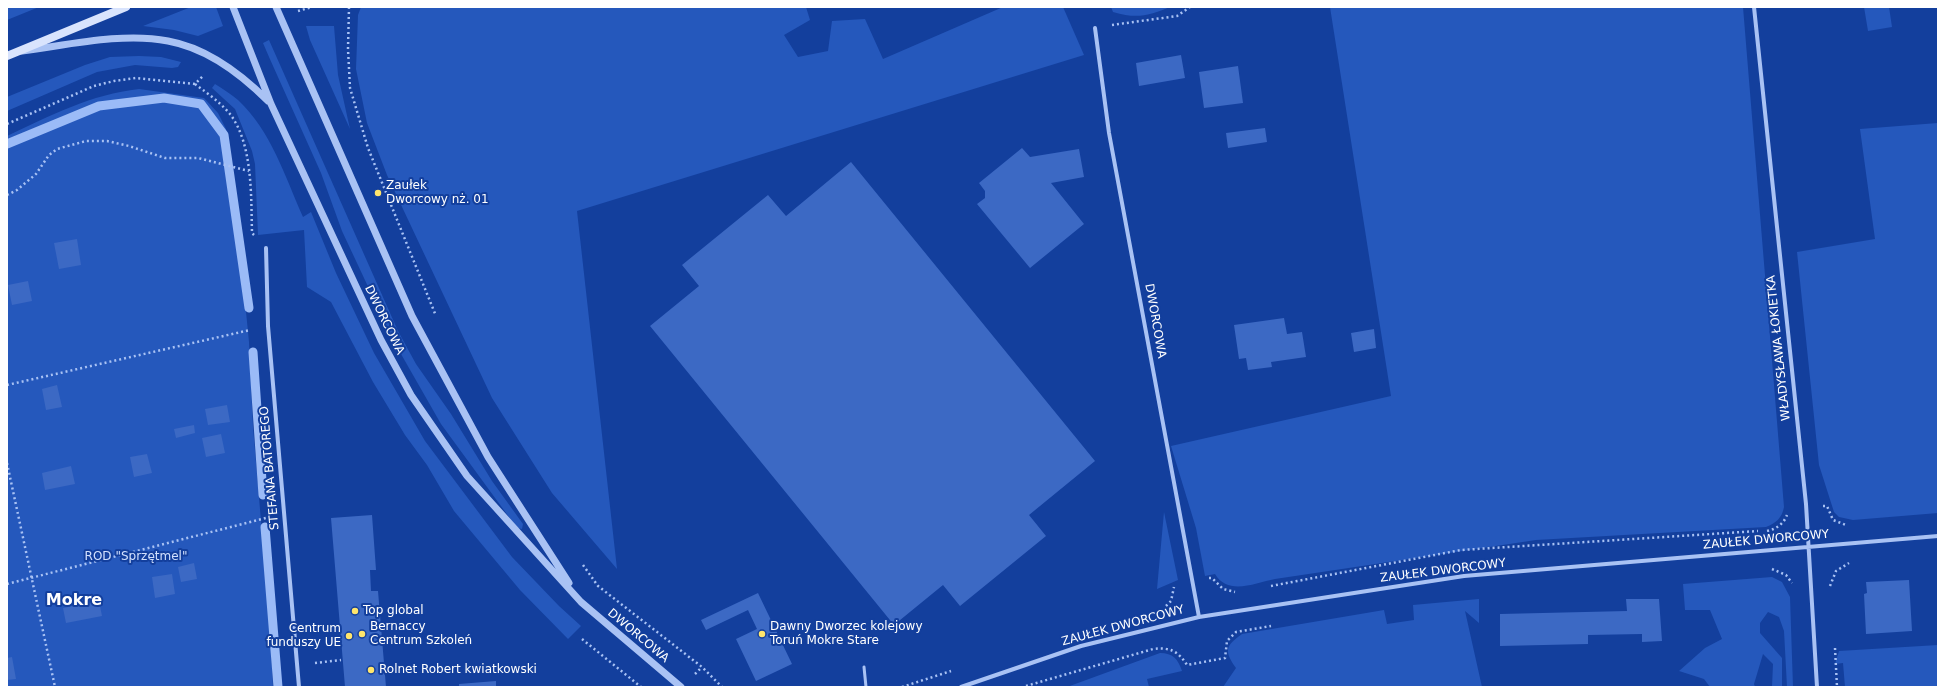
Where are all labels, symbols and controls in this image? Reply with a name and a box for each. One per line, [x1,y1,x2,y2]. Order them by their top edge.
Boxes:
place label: Zaułek Dworcowy nż. 01 [386,179,489,207]
marker: Zaułek Dworcowy nż. 01 [373,188,383,198]
street label: WŁADYSŁAWA ŁOKIETKA [1764,275,1794,421]
street label: DWORCOWA [361,283,407,357]
street label: DWORCOWA [1141,283,1169,359]
street label: STEFANA BATOREGO [257,405,283,531]
street label: ZAUŁEK DWORCOWY [1702,527,1830,553]
park label: ROD "Sprzętmel" [85,550,187,564]
street label: ZAUŁEK DWORCOWY [1379,556,1507,586]
district label: Mokre [46,591,102,611]
street label: ZAUŁEK DWORCOWY [1060,603,1186,649]
place label: Top global [363,604,424,618]
marker: Top global [350,606,360,616]
street label: DWORCOWA [604,606,672,666]
place label: Bernaccy Centrum Szkoleń [370,620,472,648]
place label: Dawny Dworzec kolejowy Toruń Mokre Stare [770,620,923,648]
place label: Centrum funduszy UE [267,622,341,650]
marker: Bernaccy Centrum Szkoleń [357,629,367,639]
marker: Dawny Dworzec kolejowy Toruń Mokre Stare [757,629,767,639]
marker: Centrum funduszy UE [344,631,354,641]
place label: Rolnet Robert kwiatkowski [379,663,537,677]
marker: Rolnet Robert kwiatkowski [366,665,376,675]

